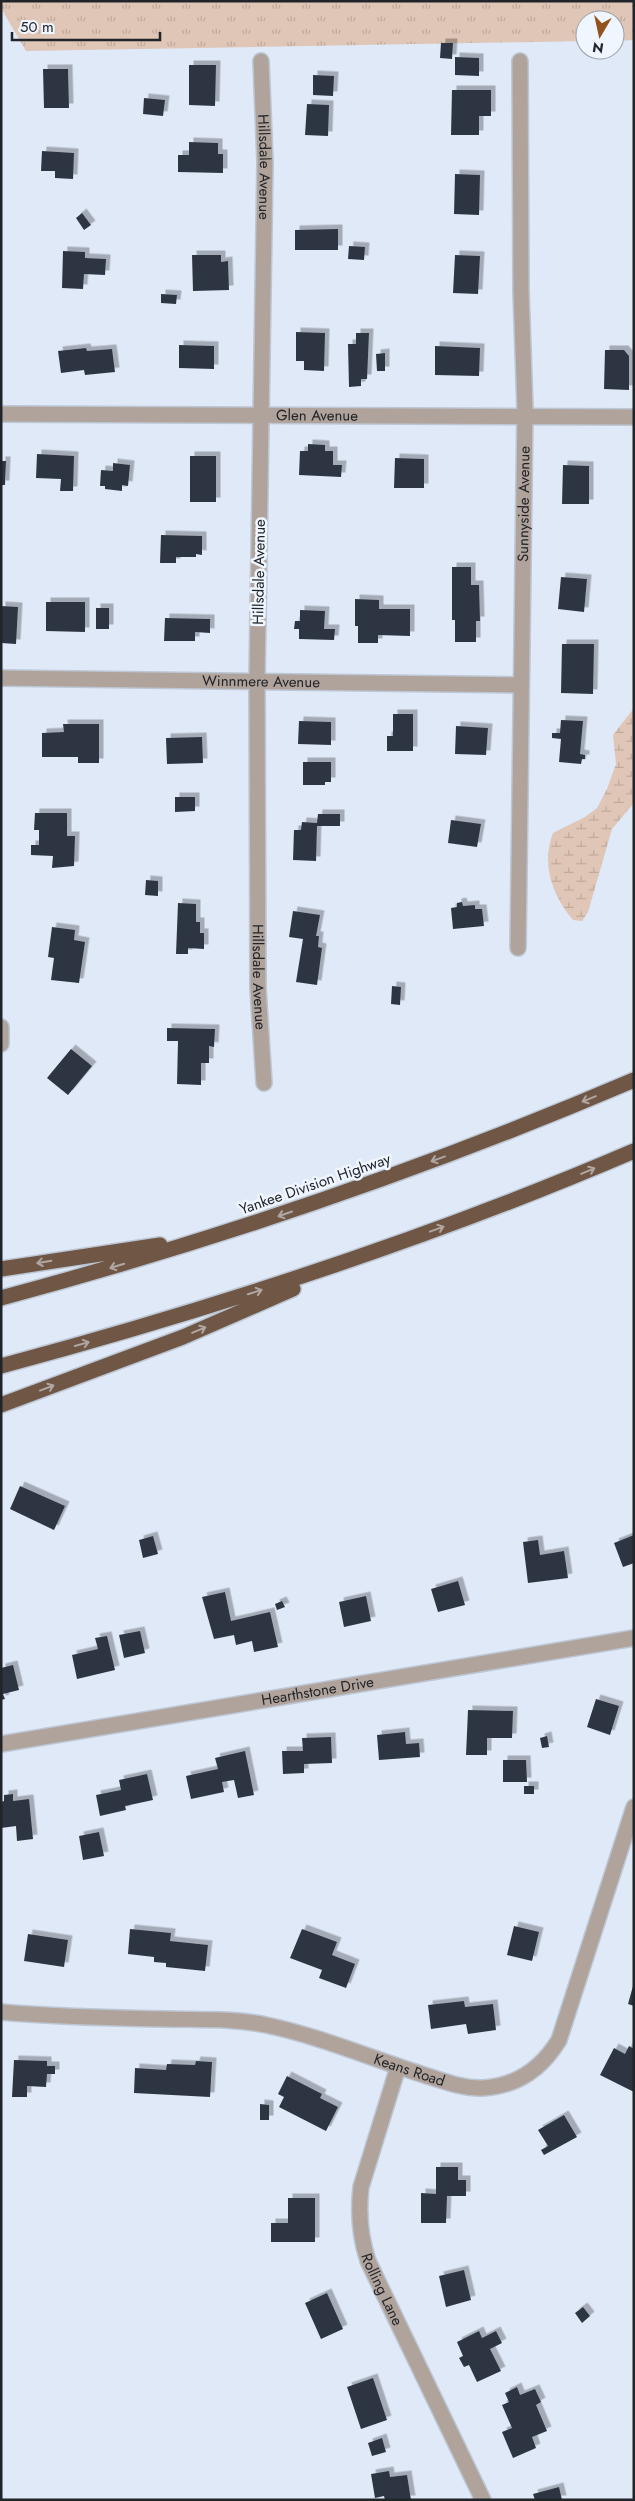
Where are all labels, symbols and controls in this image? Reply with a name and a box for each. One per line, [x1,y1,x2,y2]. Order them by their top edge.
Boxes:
scale bar [12,10,160,42]
north arrow [575,10,625,60]
text: 50 m [20,16,54,38]
text: N [591,37,605,59]
street label: Hillsdale Avenue [252,114,276,220]
street label: Glen Avenue [276,404,358,427]
street label: Sunnyside Avenue [512,446,536,562]
street label: Hillsdale Avenue [247,519,271,625]
street label: Winnmere Avenue [202,670,320,693]
street label: Hillsdale Avenue [247,924,272,1031]
one-way arrow [582,1095,597,1105]
street label: Yankee Division Highway [237,1148,394,1220]
one-way arrow [430,1155,446,1164]
one-way arrow [580,1165,595,1175]
one-way arrow [277,1209,293,1219]
one-way arrow [428,1224,444,1233]
one-way arrow [37,1257,53,1267]
one-way arrow [109,1262,125,1272]
one-way arrow [246,1287,262,1297]
one-way arrow [191,1324,206,1334]
one-way arrow [74,1339,90,1348]
one-way arrow [39,1383,54,1392]
street label: Hearthstone Drive [260,1671,376,1711]
street label: Keans Road [371,2048,448,2092]
street label: Rolling Lane [355,2251,409,2330]

